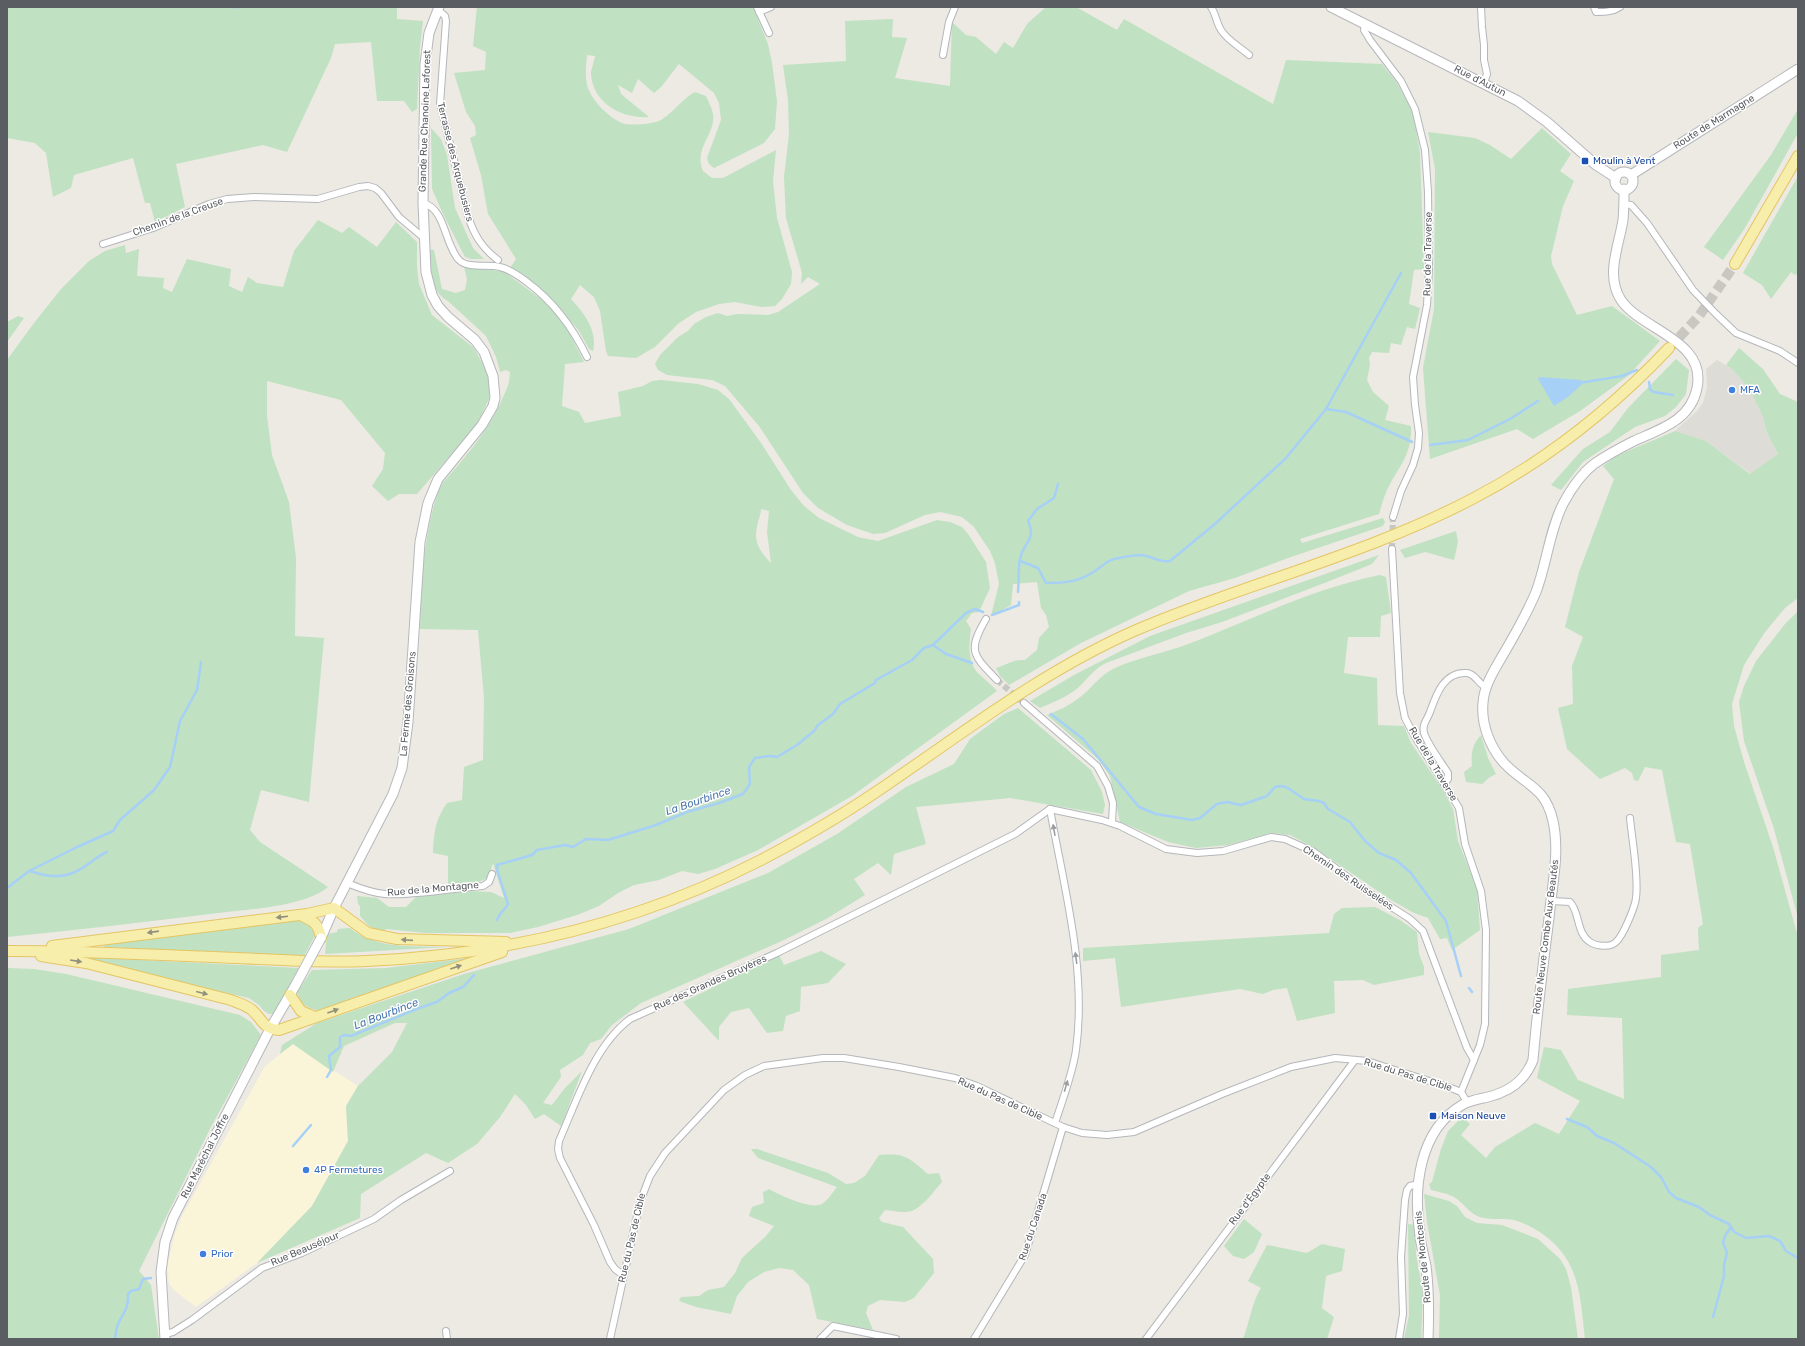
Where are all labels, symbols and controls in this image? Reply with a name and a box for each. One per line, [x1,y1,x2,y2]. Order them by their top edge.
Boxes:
street label: Grande Rue Chanoine Laforest [417,50,433,192]
street label: Rue d'Autun [1452,63,1508,99]
street label: Route de Marmagne [1671,92,1757,152]
street label: Terrasse des Arquebusiers [434,101,476,223]
place label: Moulin à Vent [1593,155,1655,167]
marker: Moulin à Vent [1580,156,1590,166]
street label: Chemin de la Creuse [131,195,225,239]
street label: Rue de la Traverse [1421,211,1435,296]
place label: MFA [1740,384,1760,396]
marker: MFA [1727,385,1737,395]
street label: La Ferme des Groisons [397,651,419,757]
street label: Rue de la Traverse [1406,725,1460,804]
water label: La Bourbince [664,784,732,818]
one-way arrow [1050,824,1056,836]
street label: Chemin des Ruisselées [1300,843,1396,913]
street label: Route Neuve Combe Aux Beautés [1531,859,1561,1015]
street label: Rue de la Montagne [387,879,480,899]
one-way arrow [276,913,288,920]
one-way arrow [147,929,159,935]
one-way arrow [401,936,413,943]
one-way arrow [1073,952,1079,964]
street label: Rue des Grandes Bruyères [651,953,769,1013]
one-way arrow [70,959,82,965]
one-way arrow [450,964,462,970]
one-way arrow [196,990,208,996]
water label: La Bourbince [352,996,420,1032]
one-way arrow [328,1007,340,1013]
street label: Rue du Pas de Cible [1362,1056,1454,1094]
street label: Rue du Pas de Cible [956,1075,1045,1123]
one-way arrow [1063,1080,1069,1092]
place label: Maison Neuve [1441,1110,1506,1122]
street label: Rue Maréchal Joffre [178,1111,232,1200]
marker: Maison Neuve [1428,1111,1438,1121]
place label: 4P Fermetures [314,1164,383,1176]
marker: 4P Fermetures [301,1165,311,1175]
street label: Rue d'Égypte [1227,1170,1274,1227]
street label: Rue du Pas de Cible [616,1192,648,1284]
street label: Rue du Canada [1016,1192,1050,1262]
street label: Route de Montcenis [1412,1210,1434,1304]
street label: Rue Beauséjour [269,1229,341,1269]
place label: Prior [211,1248,233,1260]
marker: Prior [198,1249,208,1259]

